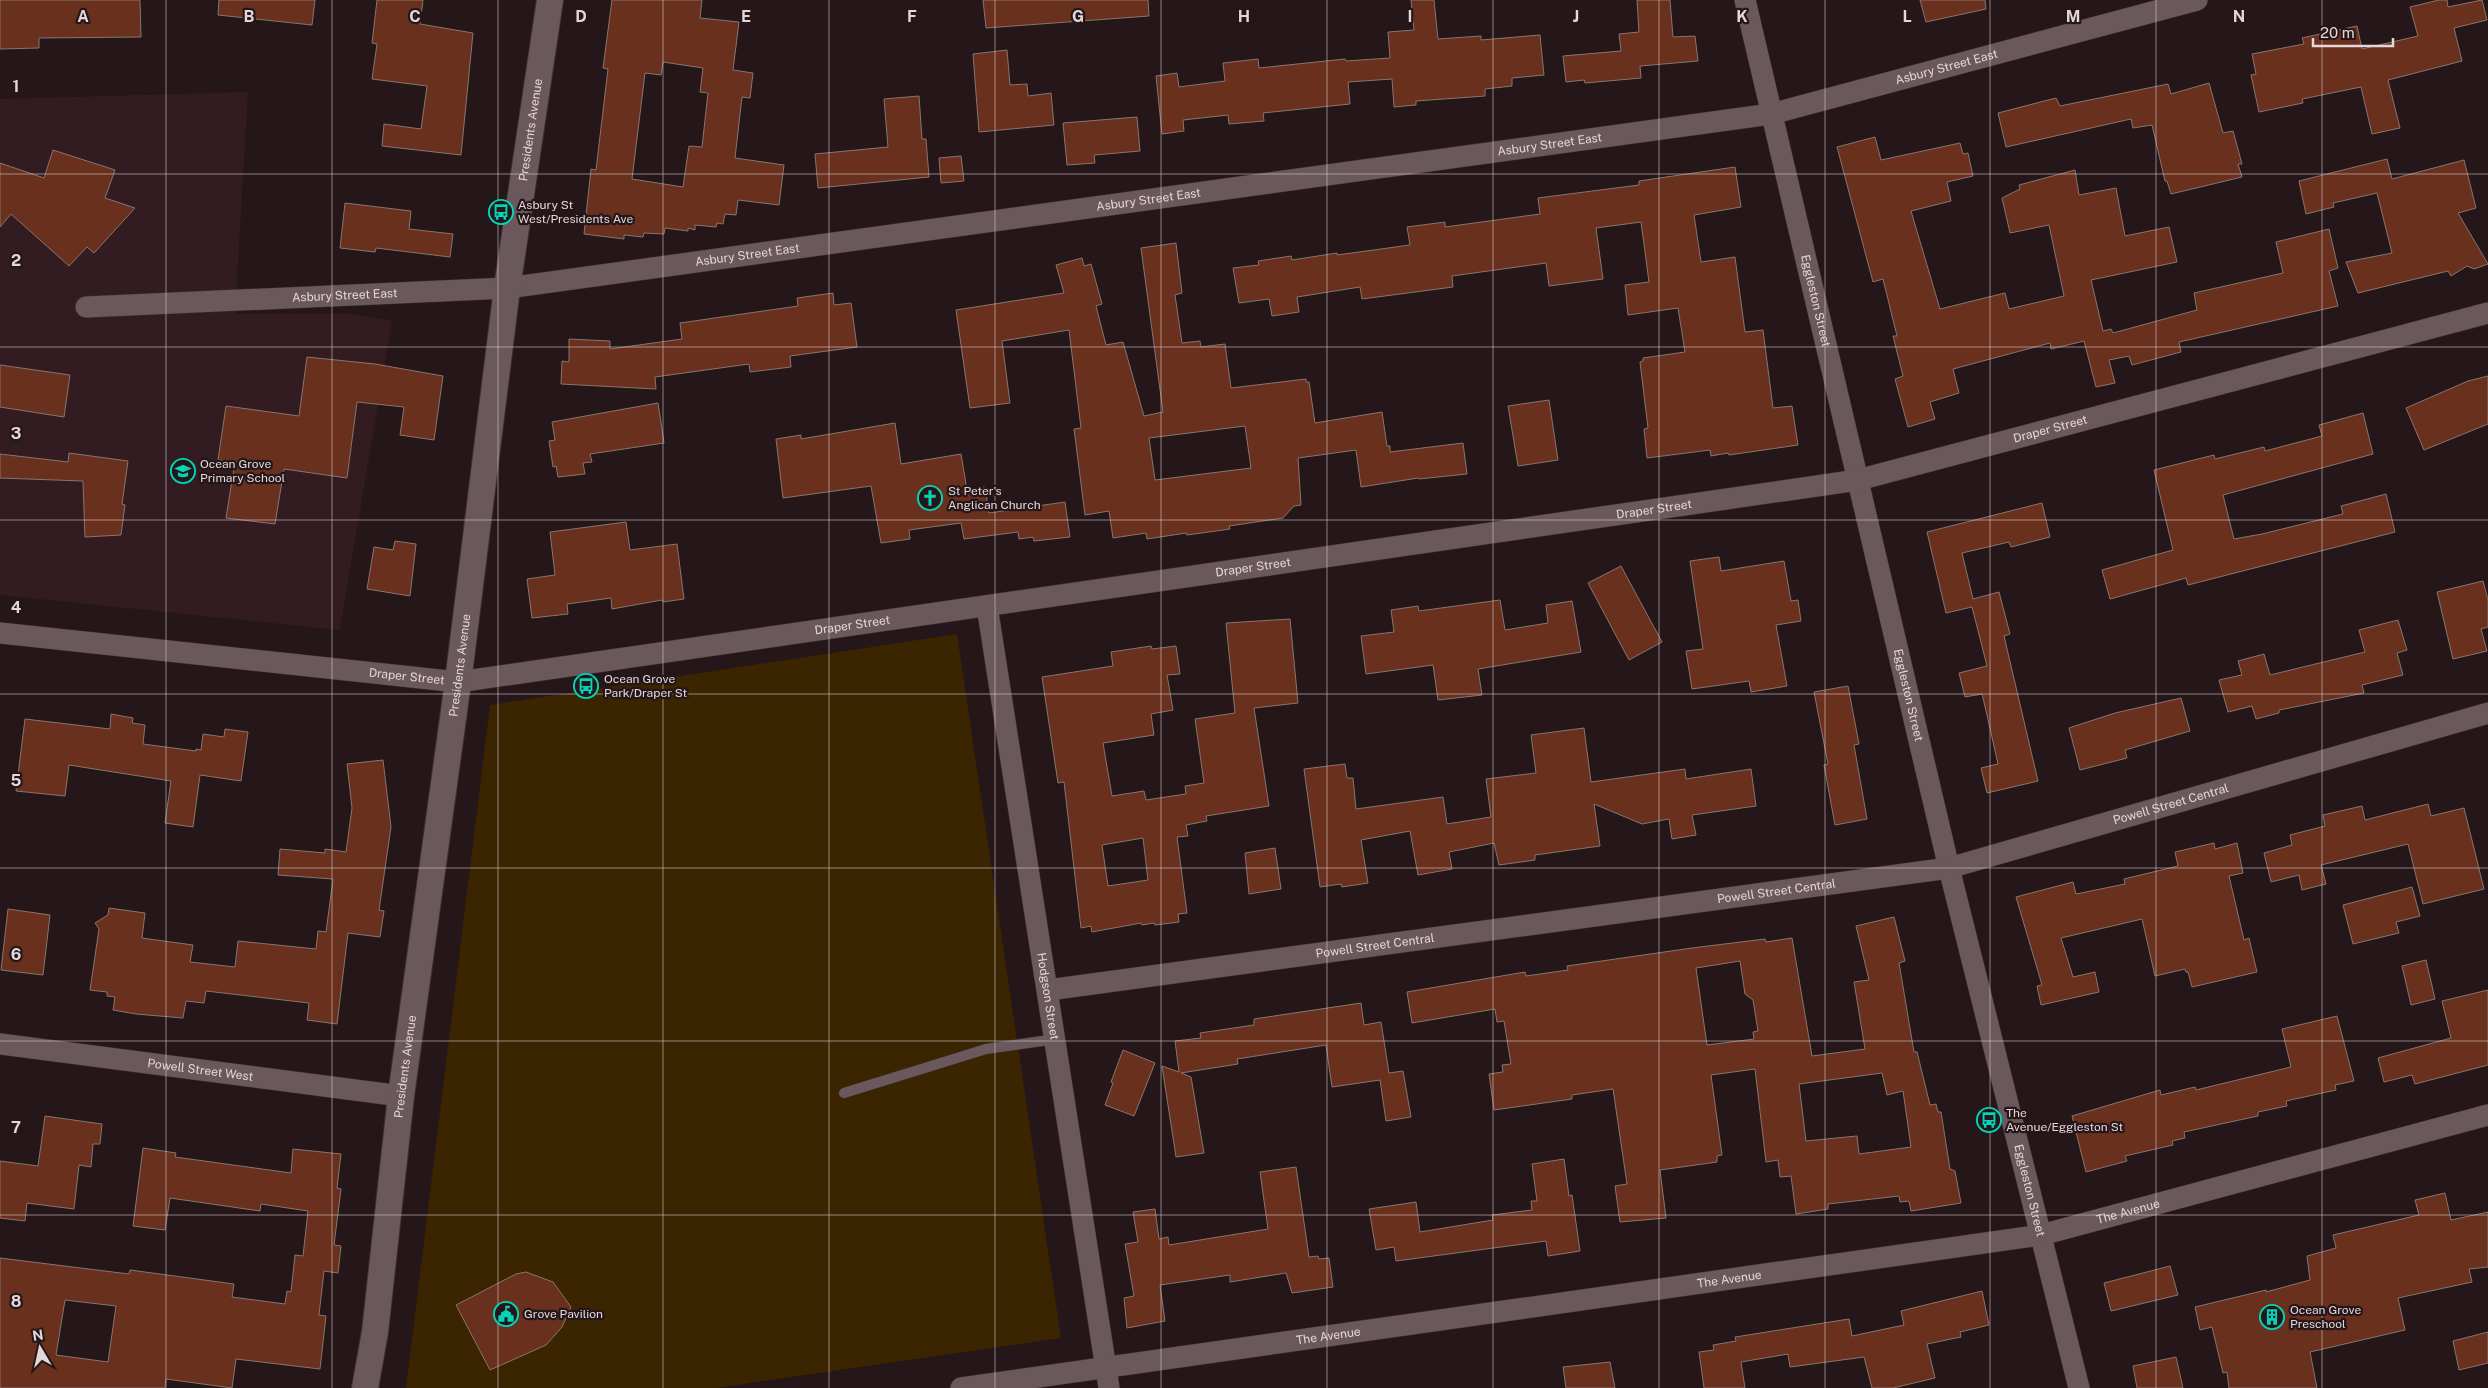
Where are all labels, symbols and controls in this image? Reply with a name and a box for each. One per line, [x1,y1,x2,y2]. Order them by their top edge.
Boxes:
text: A [77,7,89,26]
text: B [244,7,255,26]
text: C [409,7,421,26]
text: D [575,7,587,26]
text: E [741,7,751,26]
text: F [907,7,917,26]
text: G [1072,7,1084,26]
text: H [1238,7,1250,26]
text: I [1408,7,1412,26]
text: J [1573,7,1579,26]
text: K [1736,7,1748,26]
text: L [1902,7,1912,26]
text: M [2066,7,2080,26]
text: N [2233,7,2245,26]
scale bar [2313,15,2393,47]
text: 20 m [2320,24,2355,41]
street label: Asbury Street East [1894,47,2000,87]
text: 1 [13,77,19,96]
street label: Presidents Avenue [516,78,545,182]
street label: Asbury Street East [1497,130,1603,159]
street label: Asbury Street East [1095,186,1202,214]
place label: Asbury St West/Presidents Ave [518,198,633,226]
bus stop icon: Asbury St West/Presidents Ave [488,199,514,225]
street label: Asbury Street East [694,241,801,269]
text: 2 [11,251,21,270]
street label: Eggleston Street [1798,253,1833,349]
street label: Asbury Street East [292,286,398,305]
street label: Draper Street [2012,412,2089,446]
text: 3 [11,424,21,443]
place label: Ocean Grove Primary School [200,457,285,485]
school or university icon: Ocean Grove Primary School [170,458,196,484]
place label: St Peter's Anglican Church [948,484,1041,512]
church icon: St Peter's Anglican Church [917,485,943,511]
street label: Draper Street [1615,497,1693,522]
street label: Draper Street [1214,555,1292,580]
text: 4 [11,598,22,617]
street label: Presidents Avenue [446,613,473,718]
street label: Draper Street [814,613,891,637]
street label: Eggleston Street [1891,647,1926,743]
street label: Draper Street [368,665,446,688]
place label: Ocean Grove Park/Draper St [604,672,688,700]
bus stop icon: Ocean Grove Park/Draper St [573,673,599,699]
text: 5 [11,771,22,790]
street label: Powell Street Central [2111,781,2231,827]
street label: Powell Street Central [1716,876,1837,906]
street label: Powell Street Central [1315,931,1436,961]
text: 6 [11,945,21,964]
street label: Hodgson Street [1034,952,1062,1041]
street label: Presidents Avenue [392,1014,419,1119]
street label: Powell Street West [147,1056,254,1084]
place label: The Avenue/Eggleston St [2006,1106,2123,1134]
bus stop icon: The Avenue/Eggleston St [1976,1107,2002,1133]
text: 7 [11,1118,21,1137]
street label: Eggleston Street [2011,1143,2048,1238]
street label: The Avenue [2095,1196,2162,1227]
street label: The Avenue [1696,1268,1763,1291]
text: 8 [11,1292,22,1311]
public building icon: Grove Pavilion [493,1301,519,1327]
place label: Ocean Grove Preschool [2290,1303,2361,1331]
building icon: Ocean Grove Preschool [2259,1304,2285,1330]
place label: Grove Pavilion [524,1307,603,1321]
north arrow [15,1323,65,1373]
street label: The Avenue [1295,1324,1362,1347]
text: N [31,1326,45,1344]

